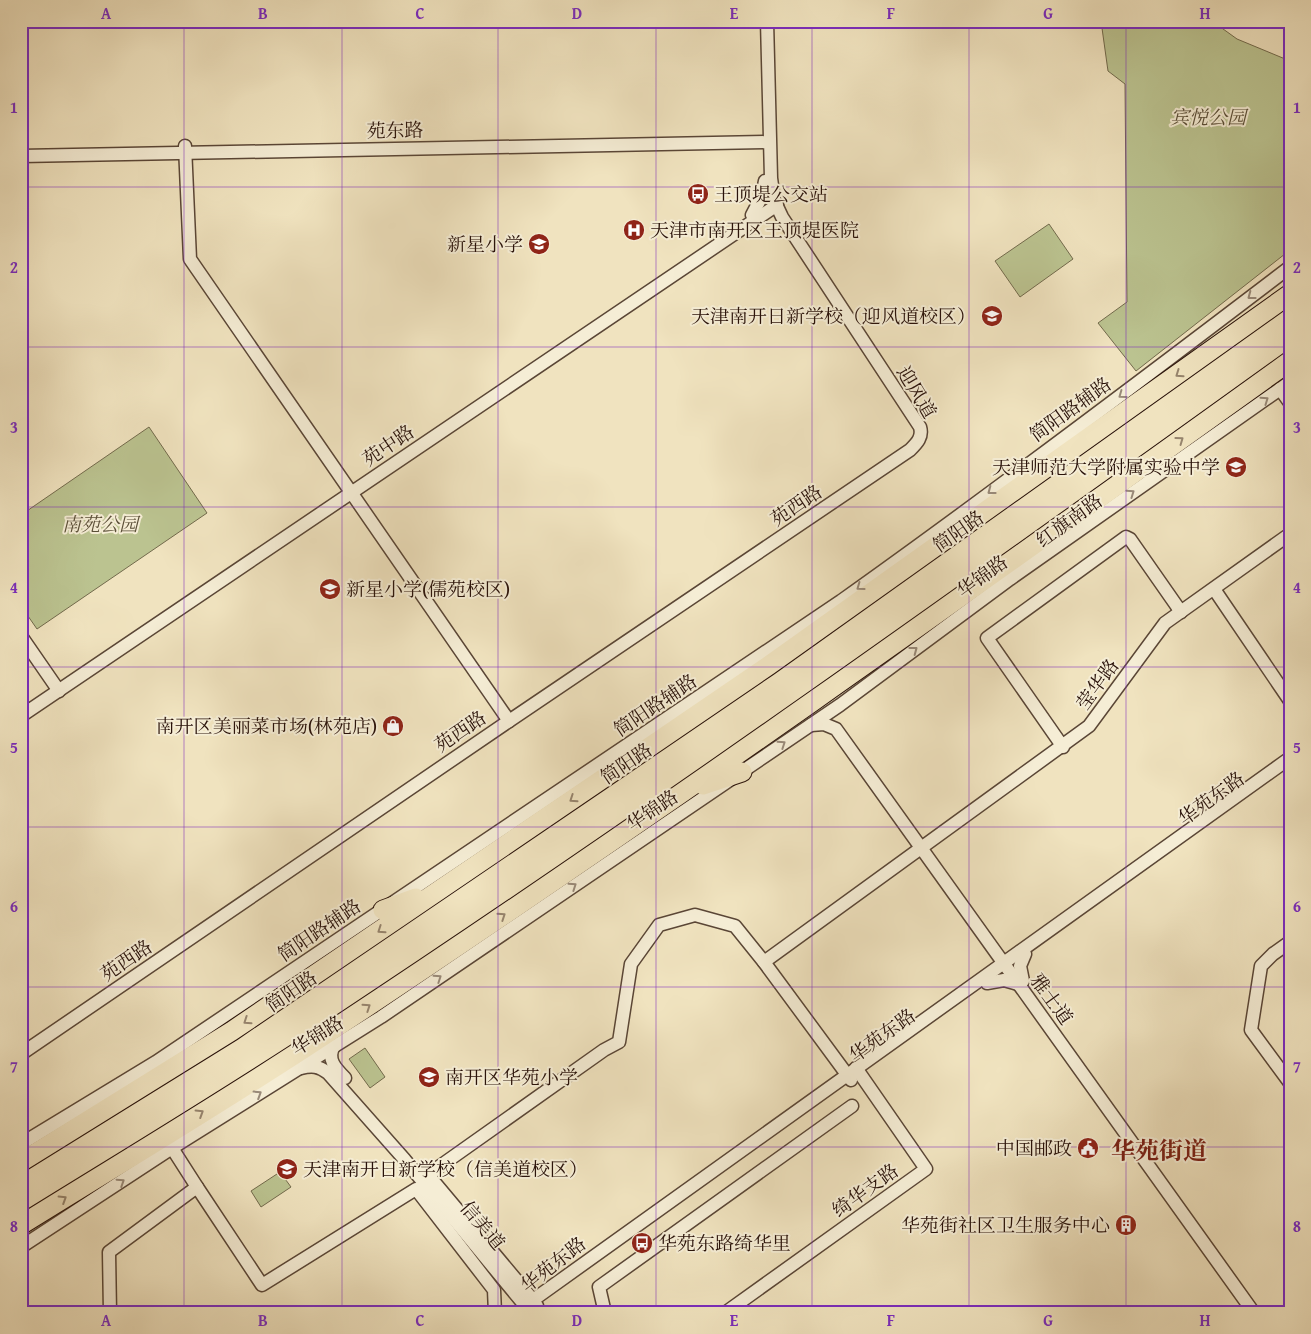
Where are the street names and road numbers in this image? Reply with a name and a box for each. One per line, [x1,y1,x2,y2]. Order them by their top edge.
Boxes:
street label: 苑东路 [366,116,424,144]
street label: 迎风道 [890,360,944,424]
street label: 简阳路辅路 [1023,370,1117,448]
street label: 苑中路 [357,417,419,473]
street label: 苑西路 [765,477,827,533]
street label: 红旗南路 [1030,486,1108,554]
street label: 简阳路 [927,503,989,559]
street label: 华锦路 [951,548,1013,604]
street label: 莹华路 [1069,653,1125,715]
street label: 简阳路辅路 [608,667,702,743]
street label: 苑西路 [429,703,491,759]
street label: 简阳路 [595,735,657,791]
street label: 华苑东路 [1172,764,1250,832]
street label: 华锦路 [621,782,683,838]
street label: 简阳路辅路 [272,892,366,968]
street label: 苑西路 [95,932,157,988]
street label: 简阳路 [260,963,322,1019]
street label: 雅士道 [1024,968,1080,1030]
street label: 华苑东路 [843,1001,921,1069]
street label: 华锦路 [285,1008,349,1062]
street label: 绮华支路 [826,1156,904,1224]
street label: 信美道 [454,1194,512,1256]
street label: 华苑东路 [514,1230,592,1298]

